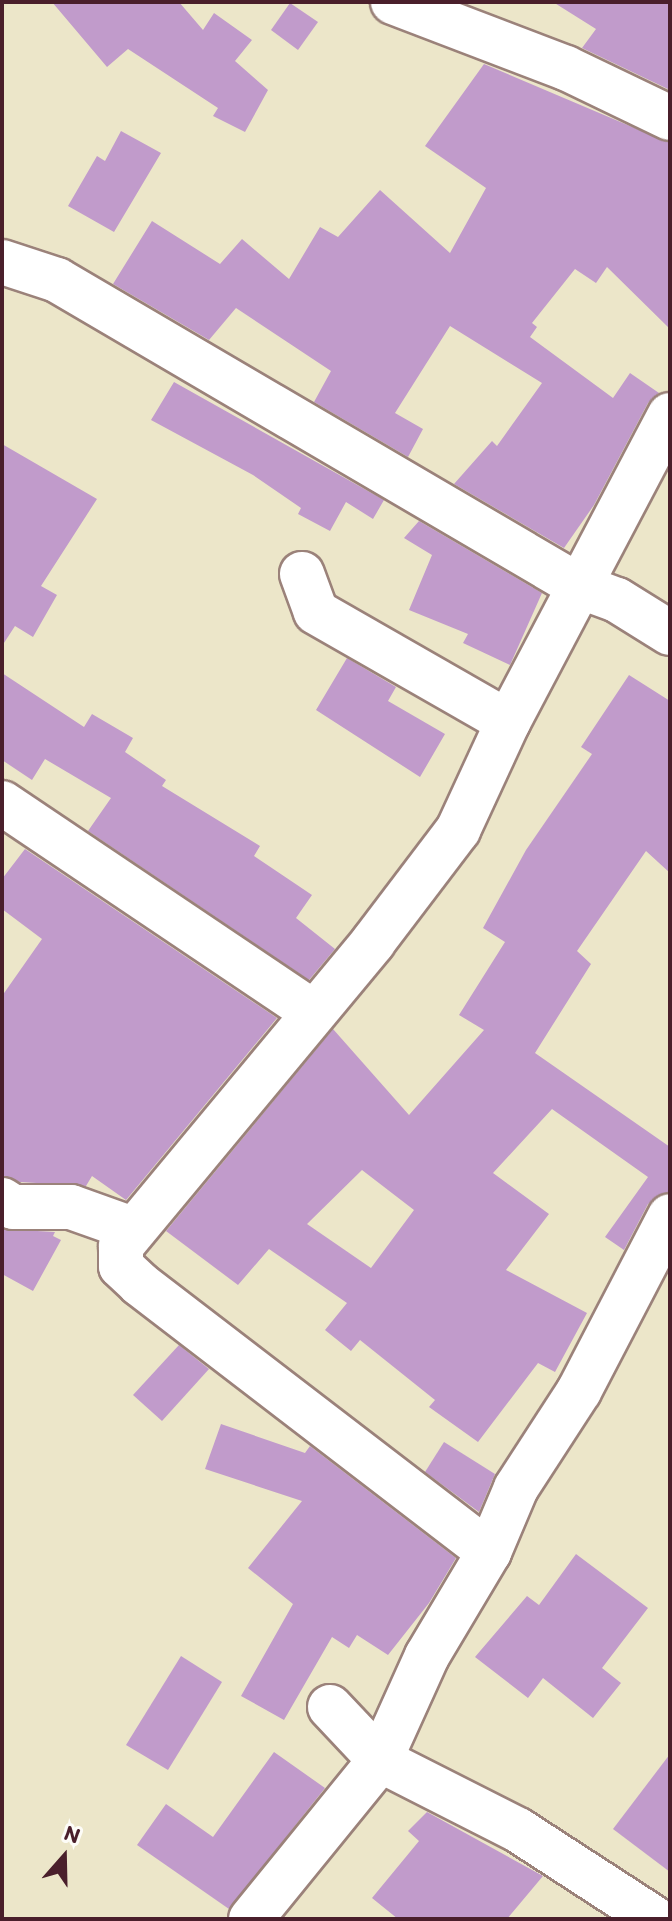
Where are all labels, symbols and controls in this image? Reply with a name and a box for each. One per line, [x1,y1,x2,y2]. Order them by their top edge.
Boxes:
north arrow [24,1817,104,1897]
text: N [61,1819,84,1849]

